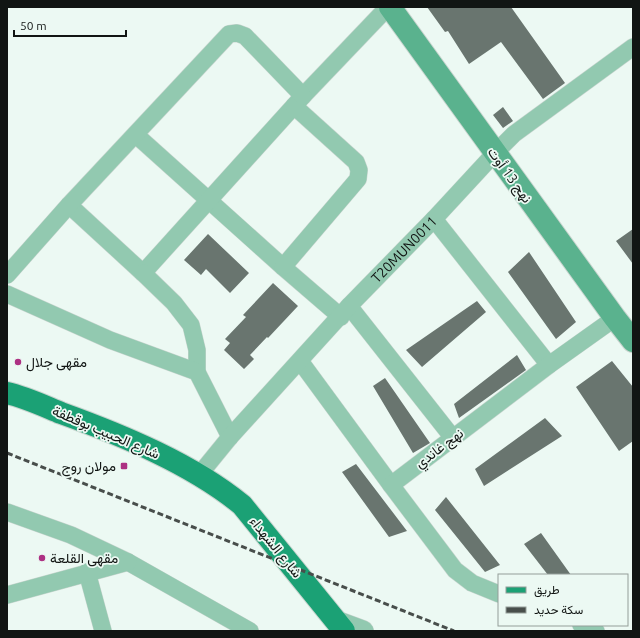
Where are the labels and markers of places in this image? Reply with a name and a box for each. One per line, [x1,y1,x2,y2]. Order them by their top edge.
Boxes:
place label: مقهى جلال [26,354,87,372]
marker: مقهى جلال [13,357,23,367]
place label: مولان روج [61,458,116,477]
marker: مولان روج [119,461,129,471]
place label: مقهى القلعة [50,550,118,567]
marker: مقهى القلعة [37,553,47,563]

